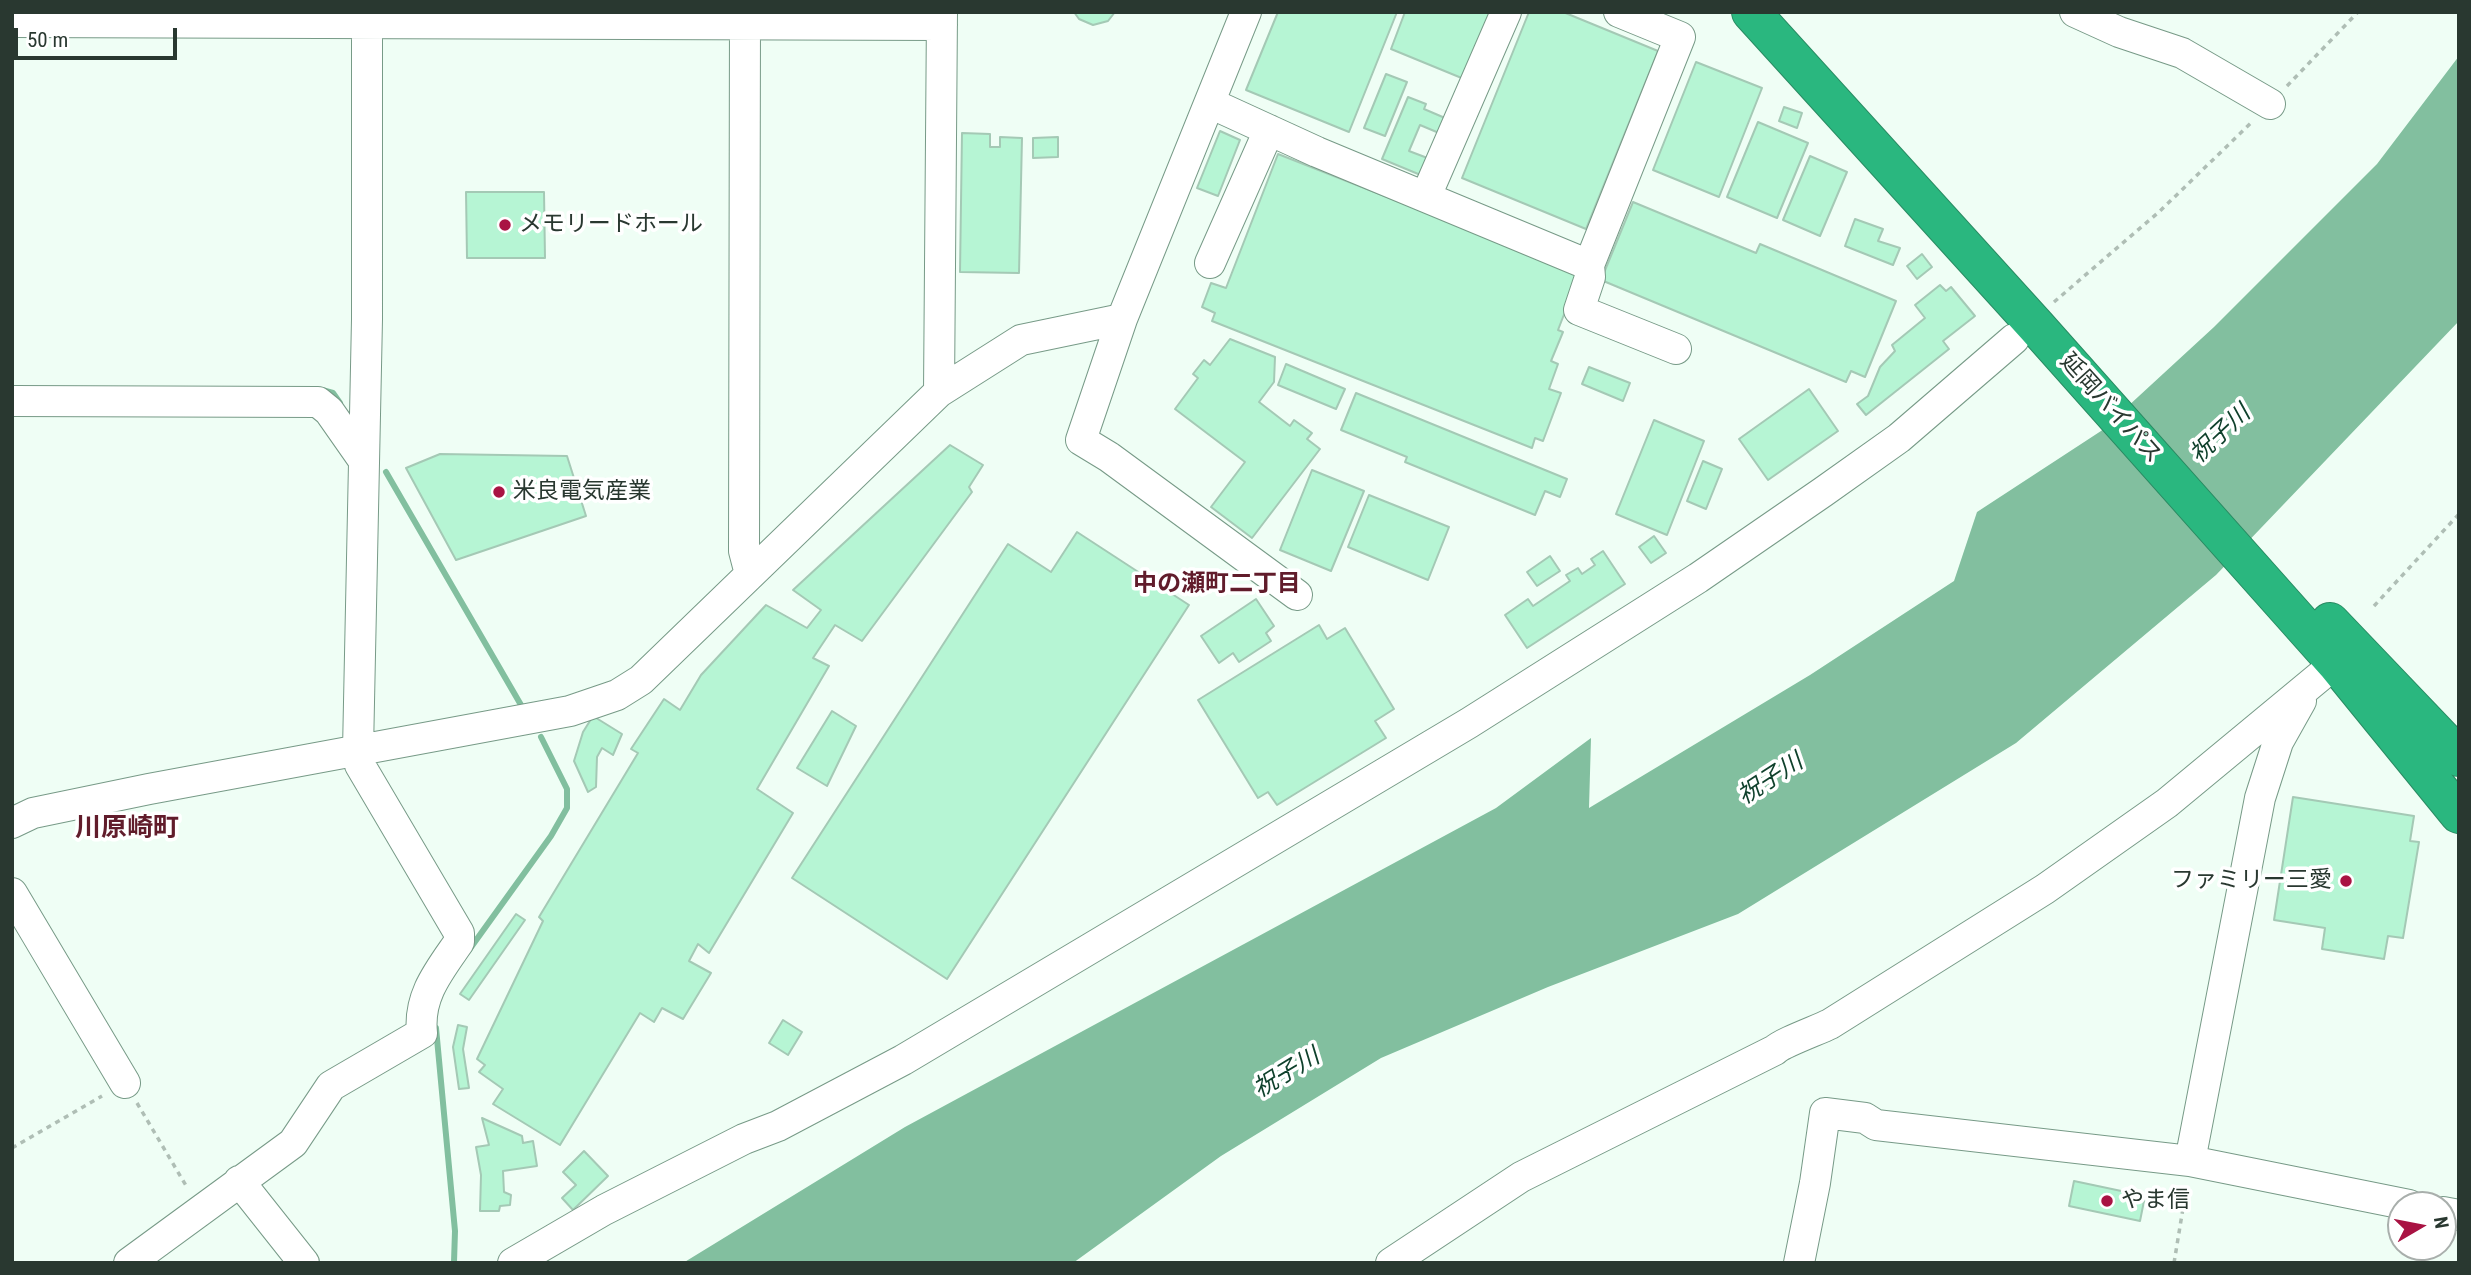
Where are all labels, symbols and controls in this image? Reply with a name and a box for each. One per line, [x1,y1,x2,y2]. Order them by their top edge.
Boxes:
scale bar [18,14,180,58]
text: 50 m [27,28,68,52]
place label: メモリードホール [519,211,703,239]
marker: メモリードホール [497,217,513,233]
street label: 延岡バイパス [2054,348,2166,470]
water label: 祝子川 [2185,400,2257,470]
place label: 米良電気産業 [513,478,651,506]
marker: 米良電気産業 [491,484,507,500]
district label: 中の瀬町二丁目 [1133,571,1301,599]
water label: 祝子川 [1733,748,1809,812]
district label: 川原崎町 [75,813,179,845]
place label: ファミリー三愛 [2171,867,2332,895]
marker: ファミリー三愛 [2338,873,2354,889]
water label: 祝子川 [1249,1043,1325,1105]
place label: やま信 [2121,1187,2190,1215]
north arrow [2387,1191,2457,1261]
marker: やま信 [2099,1193,2115,1209]
text: N [2429,1215,2454,1230]

